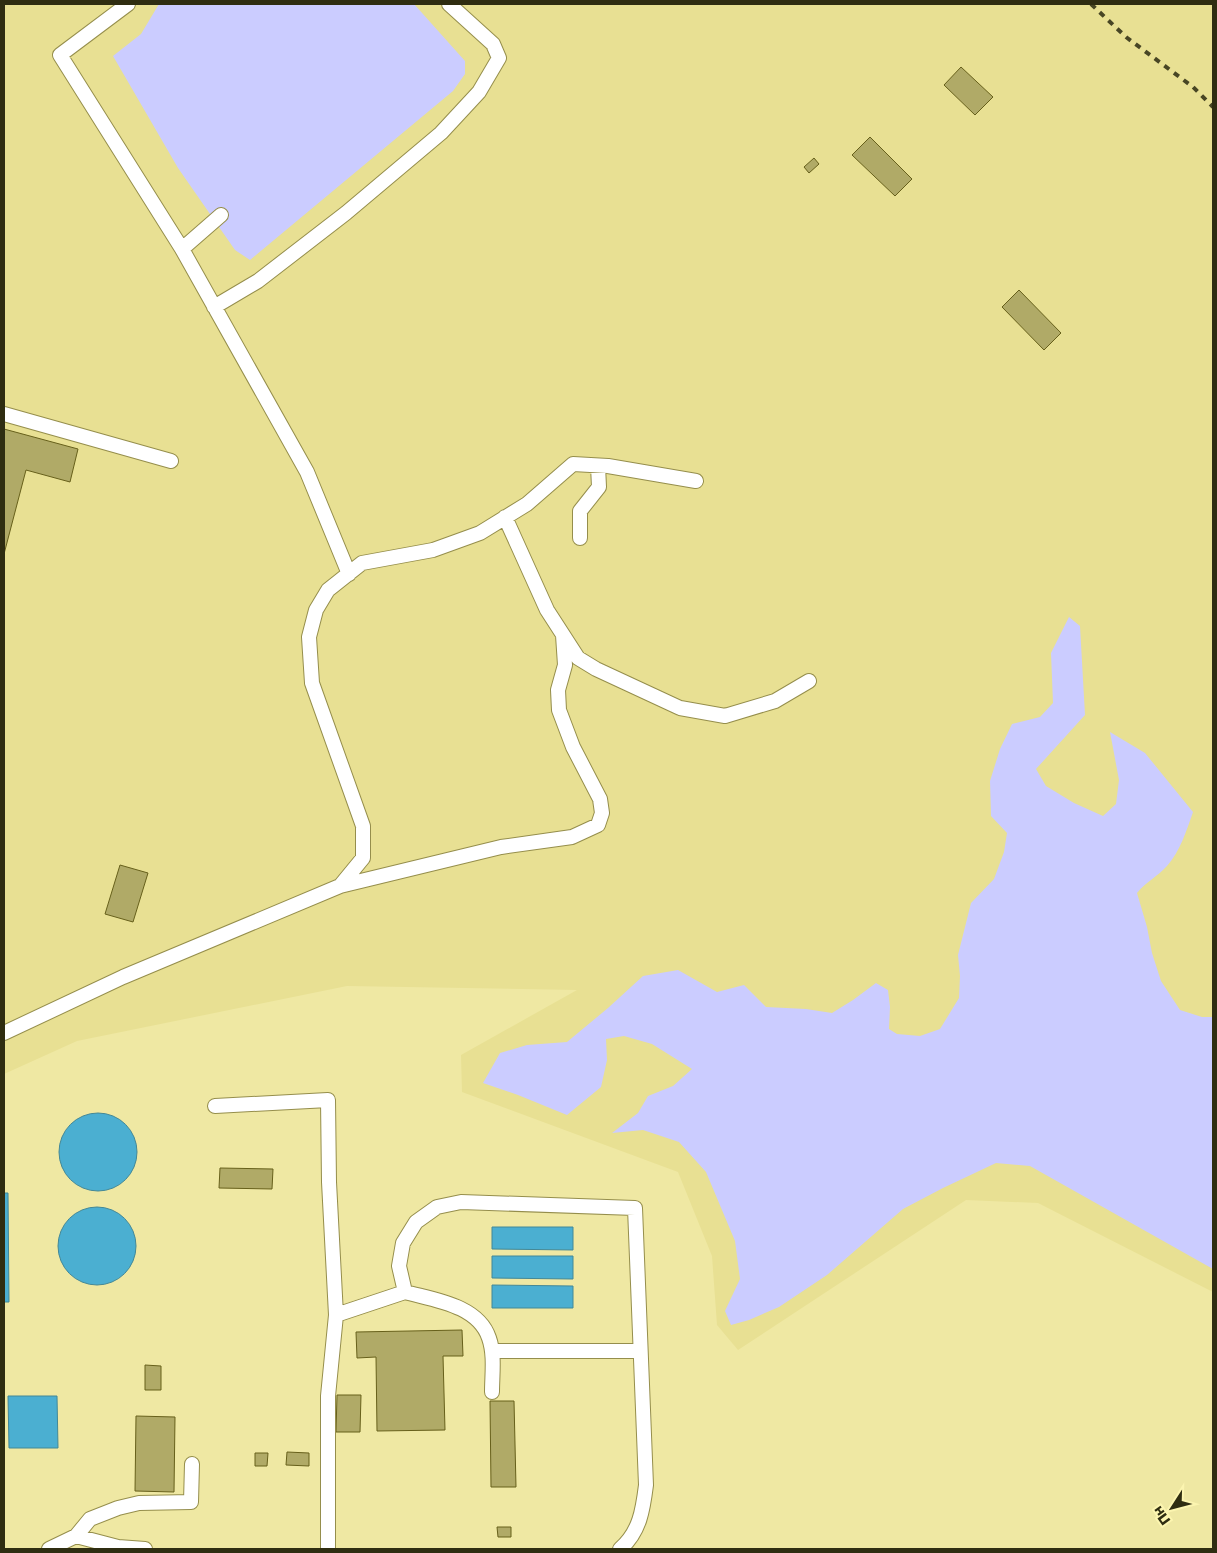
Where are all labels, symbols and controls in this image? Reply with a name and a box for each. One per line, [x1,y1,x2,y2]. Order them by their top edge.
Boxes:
north arrow [1147,1483,1197,1533]
text: Пн [1149,1503,1174,1529]

